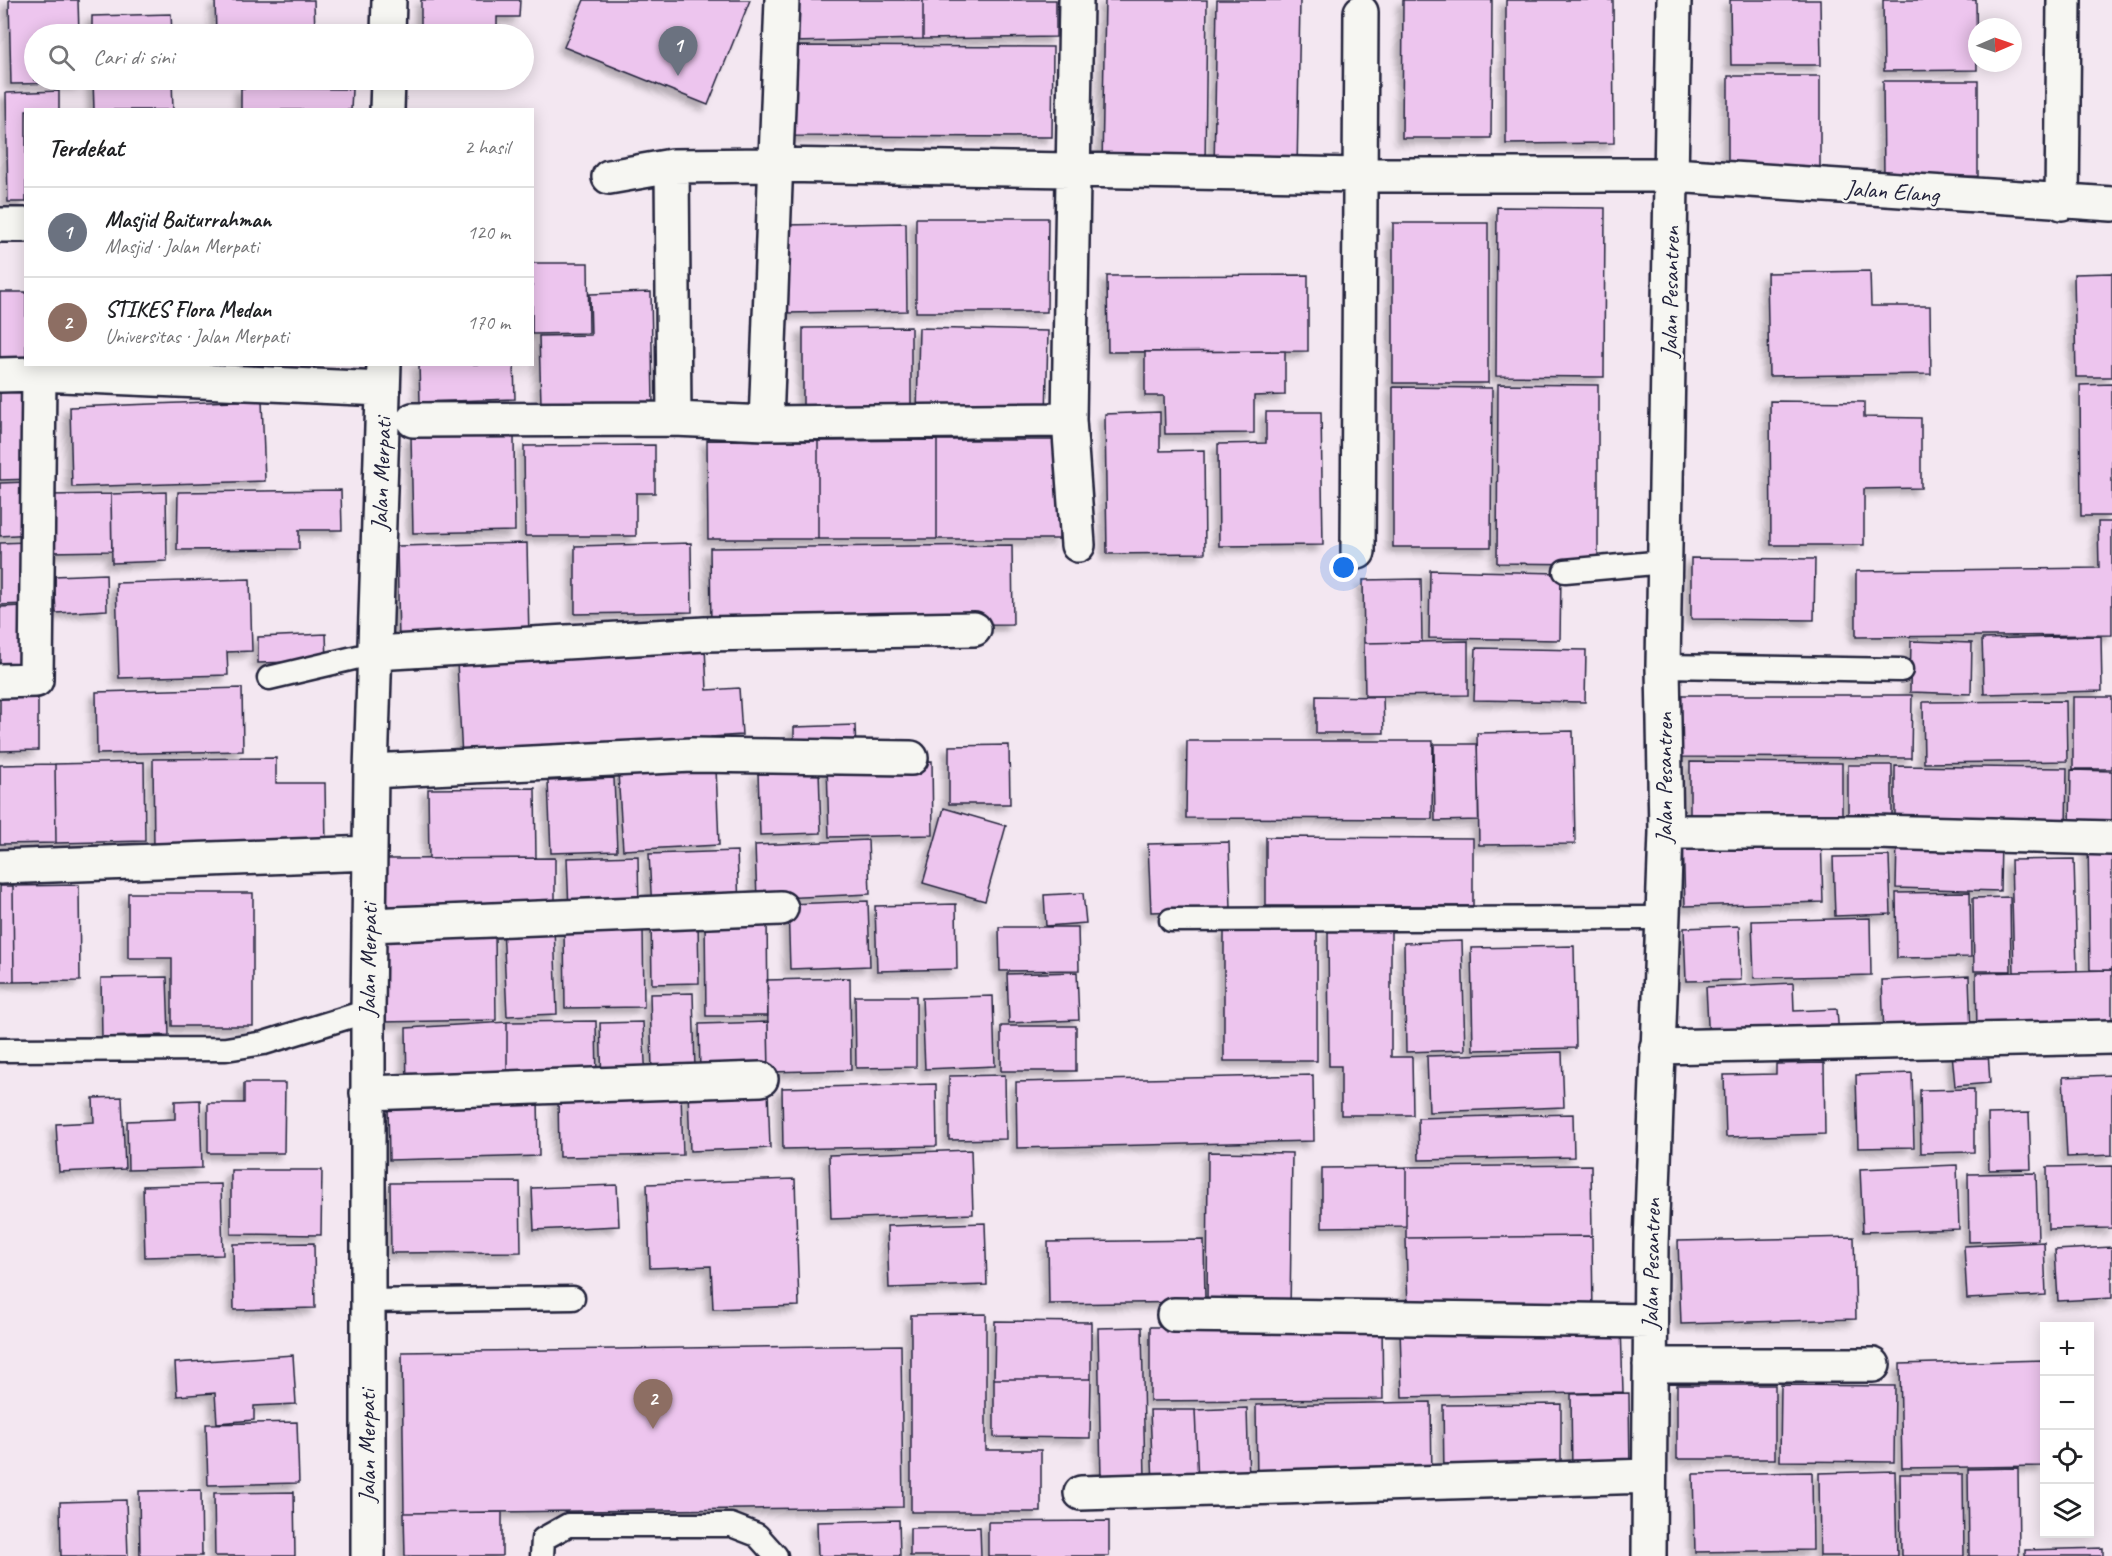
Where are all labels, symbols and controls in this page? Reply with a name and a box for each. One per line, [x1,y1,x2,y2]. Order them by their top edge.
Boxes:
north arrow [1968,18,2022,72]
search box [24,24,534,90]
pin: 1 [658,26,698,76]
icon: search [45,41,78,74]
text: Cari di sini [93,43,174,71]
text: Terdekat [48,131,124,164]
text: 2 hasil [464,135,510,160]
street label: Jalan Elang [1843,173,1942,209]
text: Masjid Baiturrahman [105,206,271,234]
text: 1 [63,220,72,245]
text: 120 m [467,220,510,245]
street label: Jalan Pesantren [1654,225,1686,359]
text: Masjid · Jalan Merpati [105,234,259,259]
text: STIKES Flora Medan [105,296,271,324]
text: 2 [63,310,72,335]
text: 170 m [467,310,510,335]
text: Universitas · Jalan Merpati [105,324,289,349]
street label: Jalan Merpati [364,414,398,532]
your location [1329,553,1358,582]
street label: Jalan Pesantren [1649,711,1679,845]
street label: Jalan Merpati [352,900,384,1018]
street label: Jalan Pesantren [1635,1197,1667,1331]
map controls [2040,1322,2094,1538]
button: + [2040,1322,2094,1376]
button: − [2040,1376,2094,1430]
pin: 2 [634,1380,672,1429]
street label: Jalan Merpati [352,1387,382,1504]
button: locate [2040,1430,2094,1484]
button: layers [2040,1484,2094,1538]

